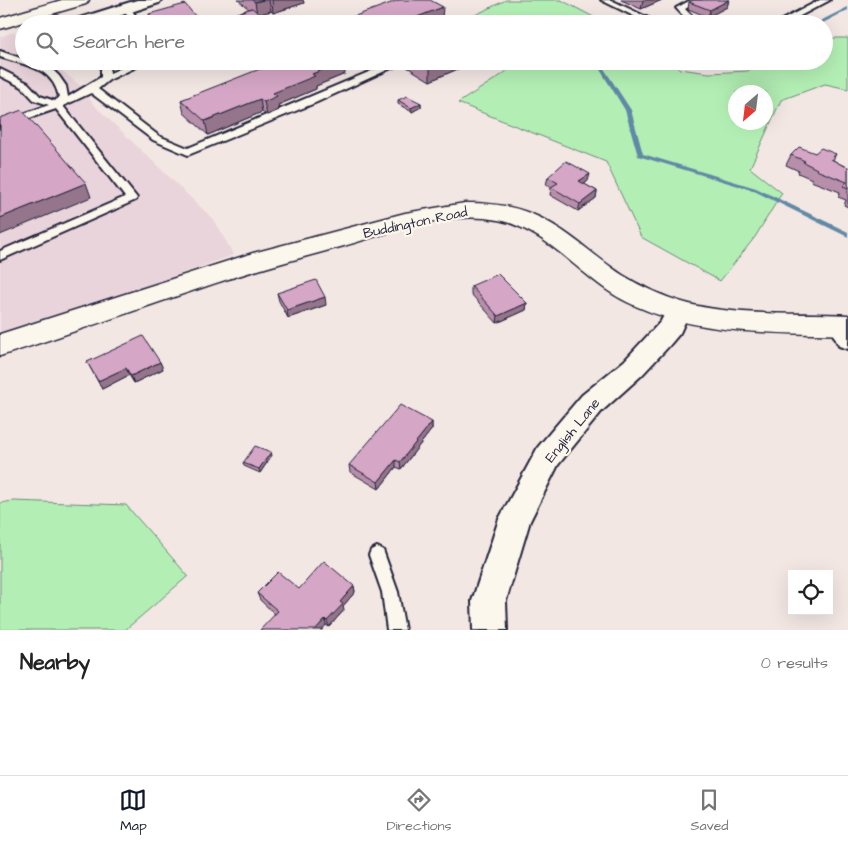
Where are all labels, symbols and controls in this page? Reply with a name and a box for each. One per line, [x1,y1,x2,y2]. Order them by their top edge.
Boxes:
search box [15,15,833,70]
icon: search [33,29,61,57]
text: Search here [73,29,185,56]
north arrow [728,85,773,130]
street label: Buddington Road [361,202,469,244]
street label: English Lane [541,394,605,467]
map controls [788,570,833,615]
button: locate [788,570,833,615]
text: Nearby [20,648,90,677]
text: 0 results [761,652,828,674]
tab: Map [119,786,147,836]
tab: Directions [386,786,451,836]
tab: Saved [690,786,729,836]

